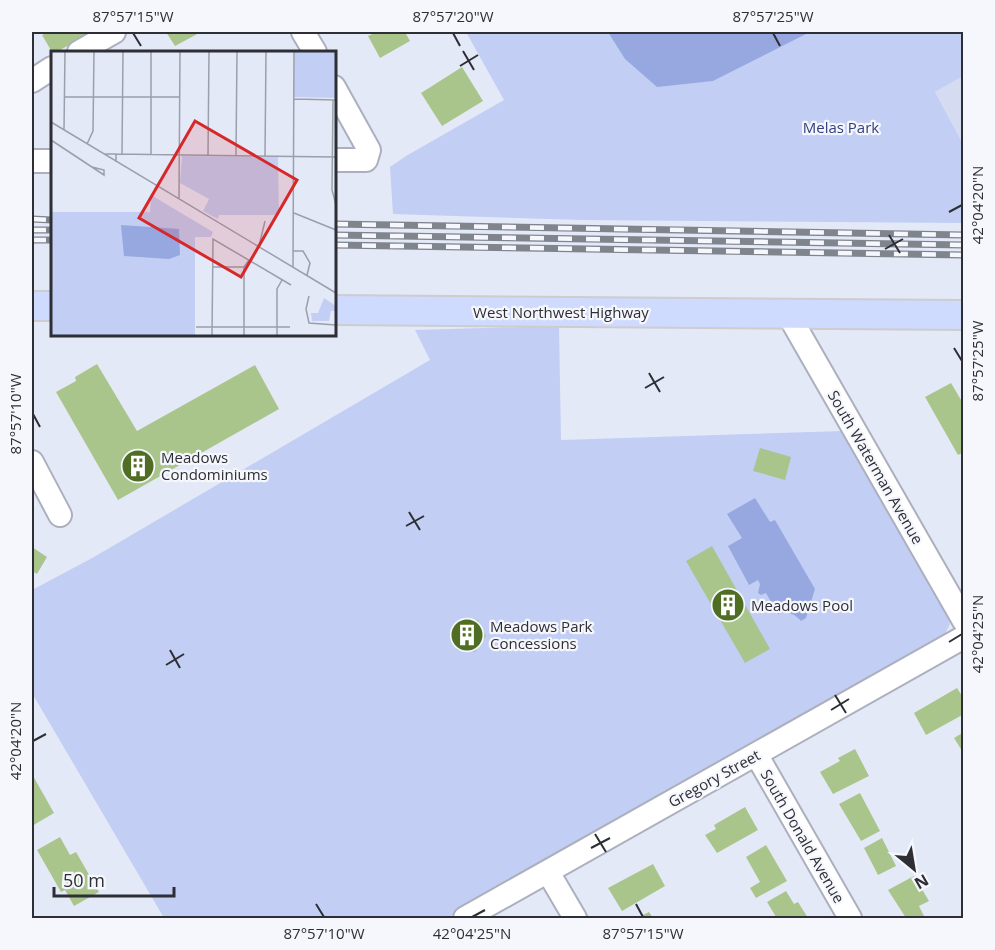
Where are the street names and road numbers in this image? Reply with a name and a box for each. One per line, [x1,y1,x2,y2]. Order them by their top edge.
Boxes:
street label: West Northwest Highway [473,302,649,322]
street label: South Waterman Avenue [824,386,928,548]
street label: Gregory Street [665,745,763,811]
street label: South Donald Avenue [756,765,850,907]

